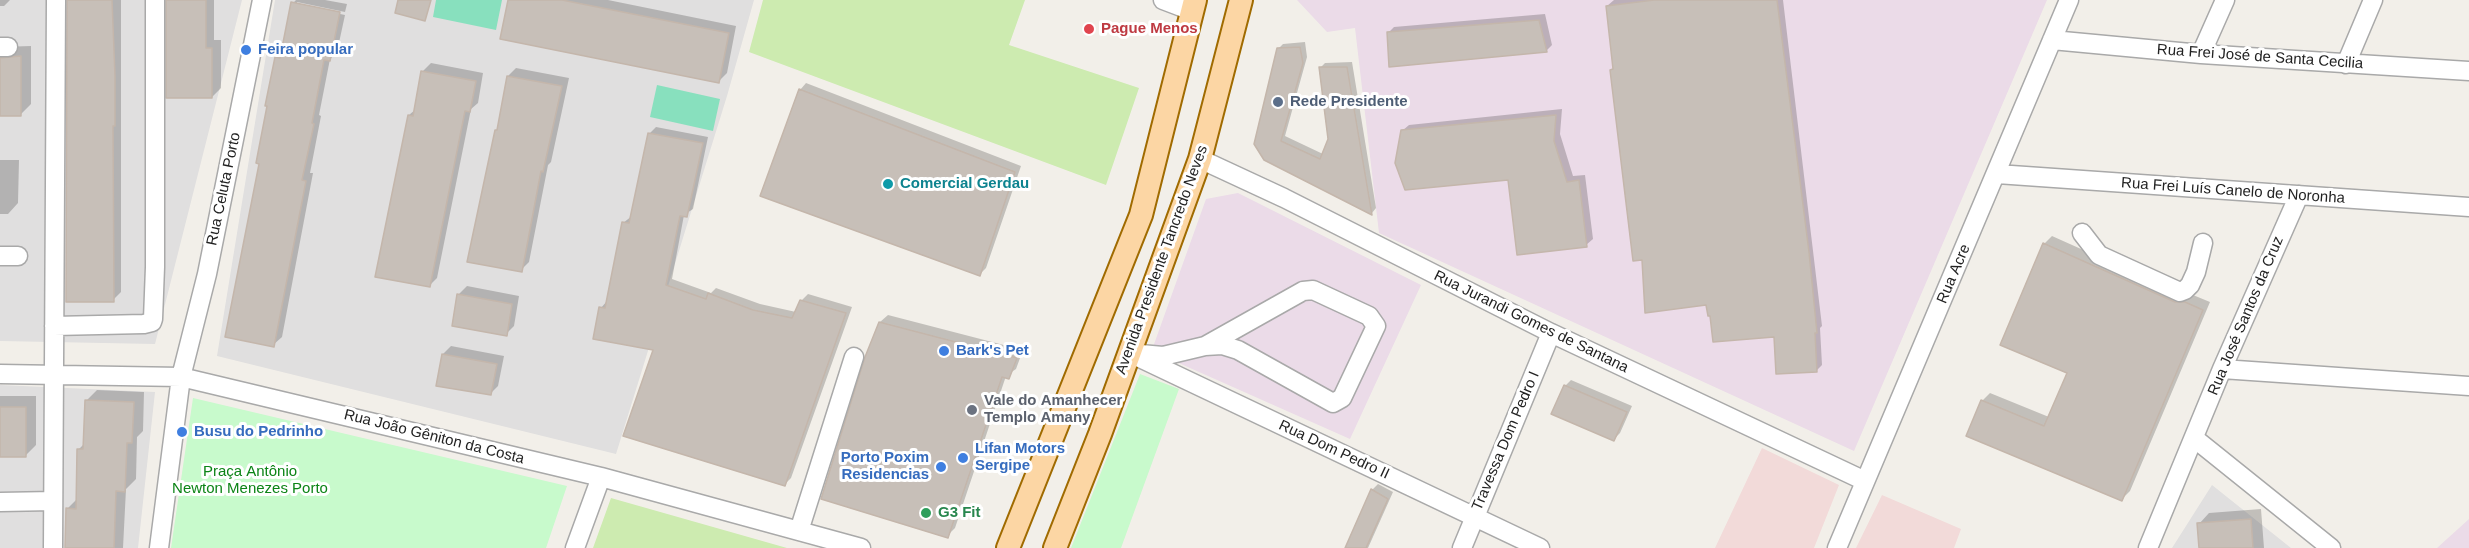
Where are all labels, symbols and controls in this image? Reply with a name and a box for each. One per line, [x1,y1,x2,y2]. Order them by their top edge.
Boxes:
place label: Pague Menos [1101,20,1198,38]
marker: Pague Menos [1082,22,1096,36]
place label: Feira popular [258,41,353,59]
street label: Rua Frei José de Santa Cecilia [2156,41,2364,73]
marker: Feira popular [239,43,253,57]
place label: Rede Presidente [1290,93,1408,111]
marker: Rede Presidente [1271,95,1285,109]
street label: Rua Celuta Porto [203,131,245,247]
street label: Avenida Presidente Tancredo Neves [1112,143,1212,377]
street label: Rua Frei Luís Canelo de Noronha [2120,174,2346,208]
place label: Comercial Gerdau [900,175,1029,193]
marker: Comercial Gerdau [881,177,895,191]
street label: Rua José Santos da Cruz [2204,234,2288,398]
street label: Rua Acre [1933,242,1975,306]
street label: Rua Jurandi Gomes de Santana [1431,267,1631,377]
place label: Bark's Pet [956,342,1029,360]
marker: Bark's Pet [937,344,951,358]
street label: Travessa Dom Pedro I [1469,369,1543,513]
place label: Vale do Amanhecer Templo Amany [984,392,1122,427]
marker: Vale do Amanhecer Templo Amany [965,403,979,417]
street label: Rua João Gêniton da Costa [342,406,526,468]
street label: Rua Dom Pedro II [1276,416,1392,484]
place label: Busu do Pedrinho [194,423,323,441]
marker: Busu do Pedrinho [175,425,189,439]
place label: Lifan Motors Sergipe [975,440,1065,475]
place label: Porto Poxim Residencias [841,449,929,484]
marker: Lifan Motors Sergipe [956,451,970,465]
marker: Porto Poxim Residencias [934,460,948,474]
park label: Praça Antônio Newton Menezes Porto [172,463,328,498]
place label: G3 Fit [938,504,981,522]
marker: G3 Fit [919,506,933,520]

